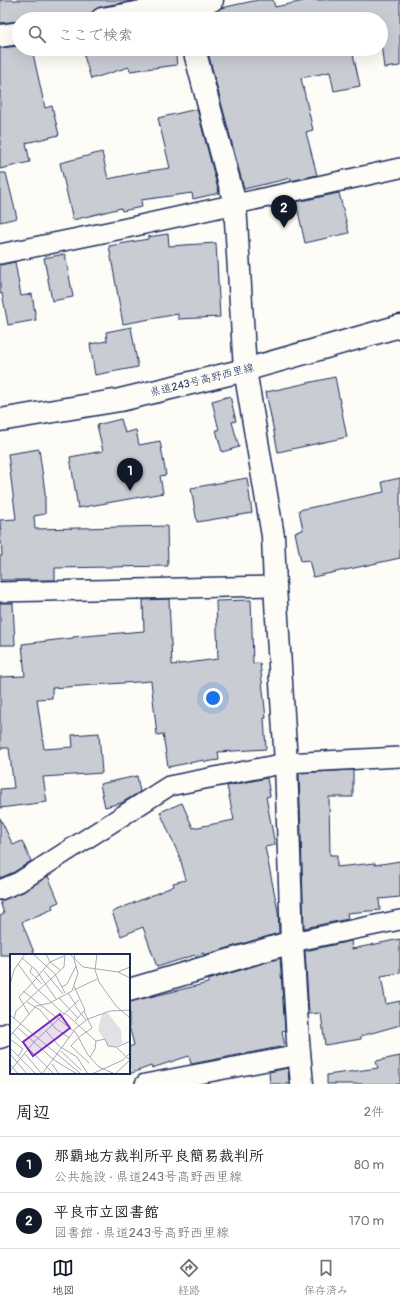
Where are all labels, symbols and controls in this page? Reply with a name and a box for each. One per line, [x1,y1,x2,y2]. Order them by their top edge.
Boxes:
search box [12,12,388,56]
icon: search [26,23,48,45]
text: ここで検索 [58,26,133,45]
pin: 2 [271,195,297,228]
street label: 県道243号高野西里線 [149,361,255,399]
pin: 1 [117,458,143,491]
your location [203,688,223,708]
inset map [10,954,130,1074]
text: 周辺 [16,1102,50,1123]
text: 2件 [364,1104,384,1120]
text: 那覇地方裁判所平良簡易裁判所 [54,1147,264,1166]
text: 1 [26,1157,32,1173]
text: 80 m [354,1157,384,1173]
text: 公共施設 · 県道243号高野西里線 [54,1169,242,1185]
text: 平良市立図書館 [54,1203,159,1222]
text: 2 [25,1213,33,1229]
text: 170 m [349,1213,384,1229]
text: 図書館 · 県道243号高野西里線 [54,1225,229,1241]
tab: 地図 [52,1257,74,1297]
tab: 経路 [178,1257,200,1297]
tab: 保存済み [304,1257,348,1297]

